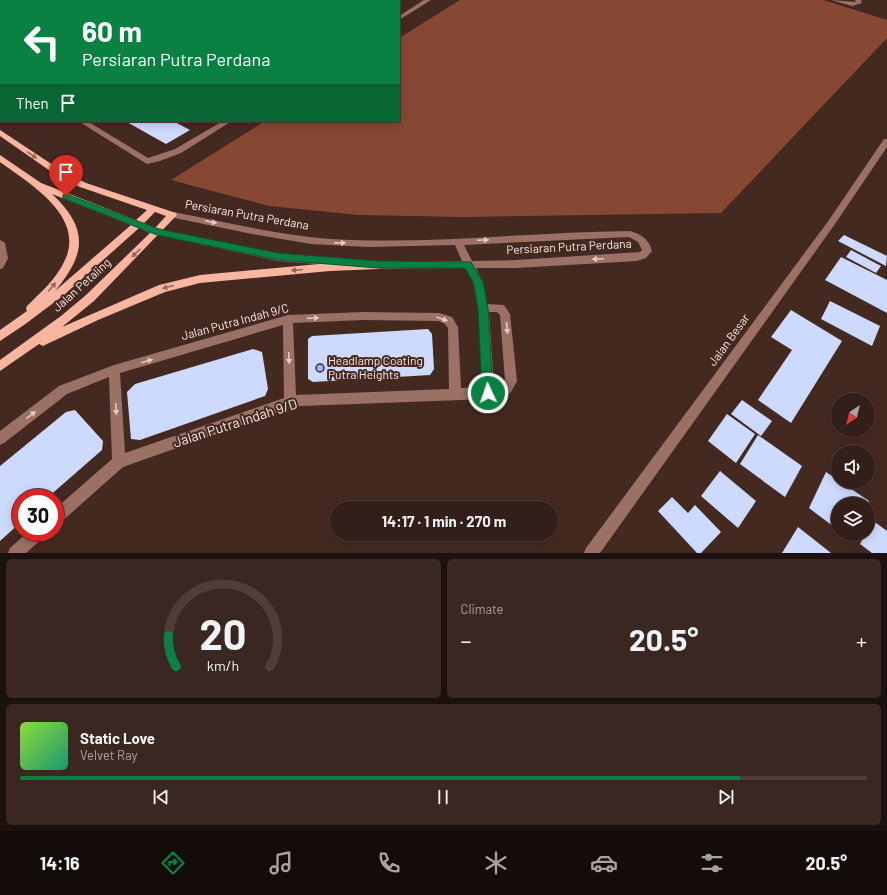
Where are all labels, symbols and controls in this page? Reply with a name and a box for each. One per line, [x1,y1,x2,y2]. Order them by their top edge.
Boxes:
text: 60 m [82,14,142,48]
icon: left [16,16,68,68]
text: Persiaran Putra Perdana [82,48,270,70]
icon: arrive [57,92,79,114]
text: Then [16,94,49,112]
one-way arrow [26,150,37,159]
pin [49,155,83,196]
icon: arrive [55,161,77,183]
street label: Persiaran Putra Perdana [184,196,310,232]
one-way arrow [205,220,217,226]
one-way arrow [477,236,489,243]
street label: Persiaran Putra Perdana [506,236,632,256]
one-way arrow [334,239,346,246]
one-way arrow [131,248,141,257]
street label: Jalan Petaling [49,255,113,314]
one-way arrow [592,256,604,263]
one-way arrow [291,266,303,273]
one-way arrow [47,281,56,292]
one-way arrow [162,284,174,290]
street label: Jalan Putra Indah 9/C [179,300,290,342]
street label: Jalan Besar [705,310,752,368]
one-way arrow [307,315,319,322]
one-way arrow [437,317,449,323]
one-way arrow [503,322,510,334]
one-way arrow [286,352,292,365]
place label: Headlamp Coating Putra Heights [328,353,423,381]
one-way arrow [141,358,153,364]
marker: Headlamp Coating Putra Heights [315,363,325,373]
position arrow [467,372,509,414]
north arrow [831,393,875,437]
map controls [831,393,875,541]
street label: Jalan Putra Indah 9/D [171,394,299,451]
one-way arrow [112,403,119,415]
one-way arrow [25,411,36,420]
button: sound [831,445,875,489]
speed limit sign: 30 [12,489,64,541]
button: layers [831,497,875,541]
text: 14:17 · 1 min · 270 m [382,512,506,530]
text: Climate [461,601,504,617]
text: 20 [200,607,247,657]
text: 20.5° [629,621,698,657]
text: − [461,627,472,653]
text: + [856,627,867,653]
text: km/h [207,656,239,673]
text: Static Love [80,729,155,747]
text: Velvet Ray [80,747,138,763]
icon: previous [150,786,172,808]
icon: pause [432,786,454,808]
icon: next [715,786,737,808]
icon: directions [159,849,187,877]
icon: music [267,849,295,877]
icon: phone [375,849,403,877]
icon: climate [482,849,510,877]
icon: car [590,849,618,877]
icon: filters [698,849,726,877]
text: 14:16 [40,852,80,874]
text: 20.5° [805,852,847,874]

